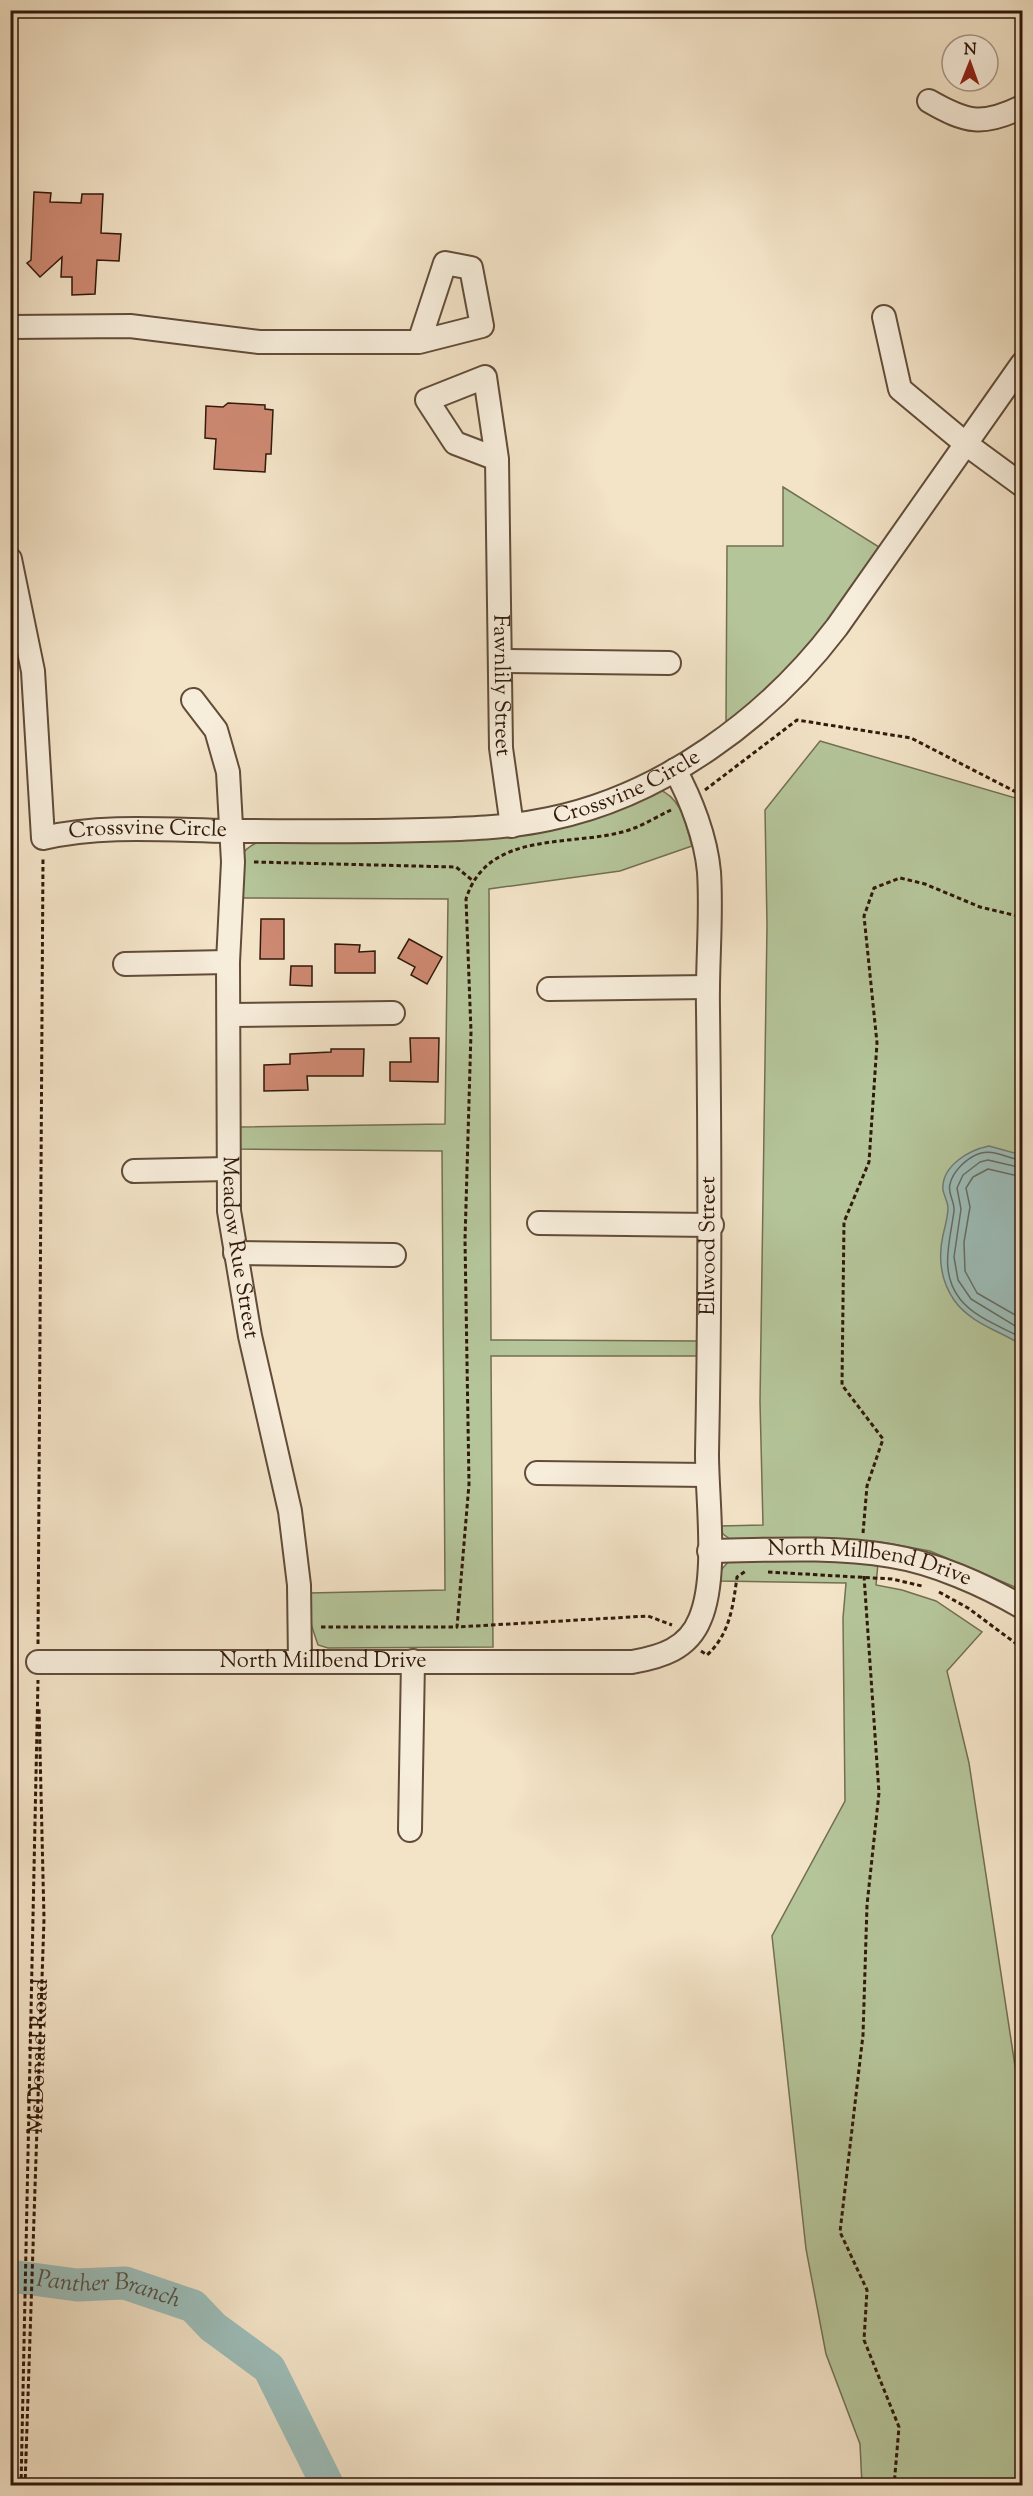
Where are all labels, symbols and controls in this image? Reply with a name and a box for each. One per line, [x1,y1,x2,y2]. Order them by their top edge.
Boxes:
north arrow [940,33,1000,93]
text: N [964,39,977,62]
street label: Fawnlily Street [483,614,518,759]
street label: Crossvine Circle [550,742,707,834]
street label: Crossvine Circle [67,813,227,849]
street label: Meadow Rue Street [213,1156,266,1342]
street label: Ellwood Street [693,1176,725,1316]
street label: North Millbend Drive [767,1533,976,1595]
street label: North Millbend Drive [220,1646,426,1678]
street label: McDonald Road [21,1978,58,2134]
water label: Panther Branch [34,2263,185,2318]

